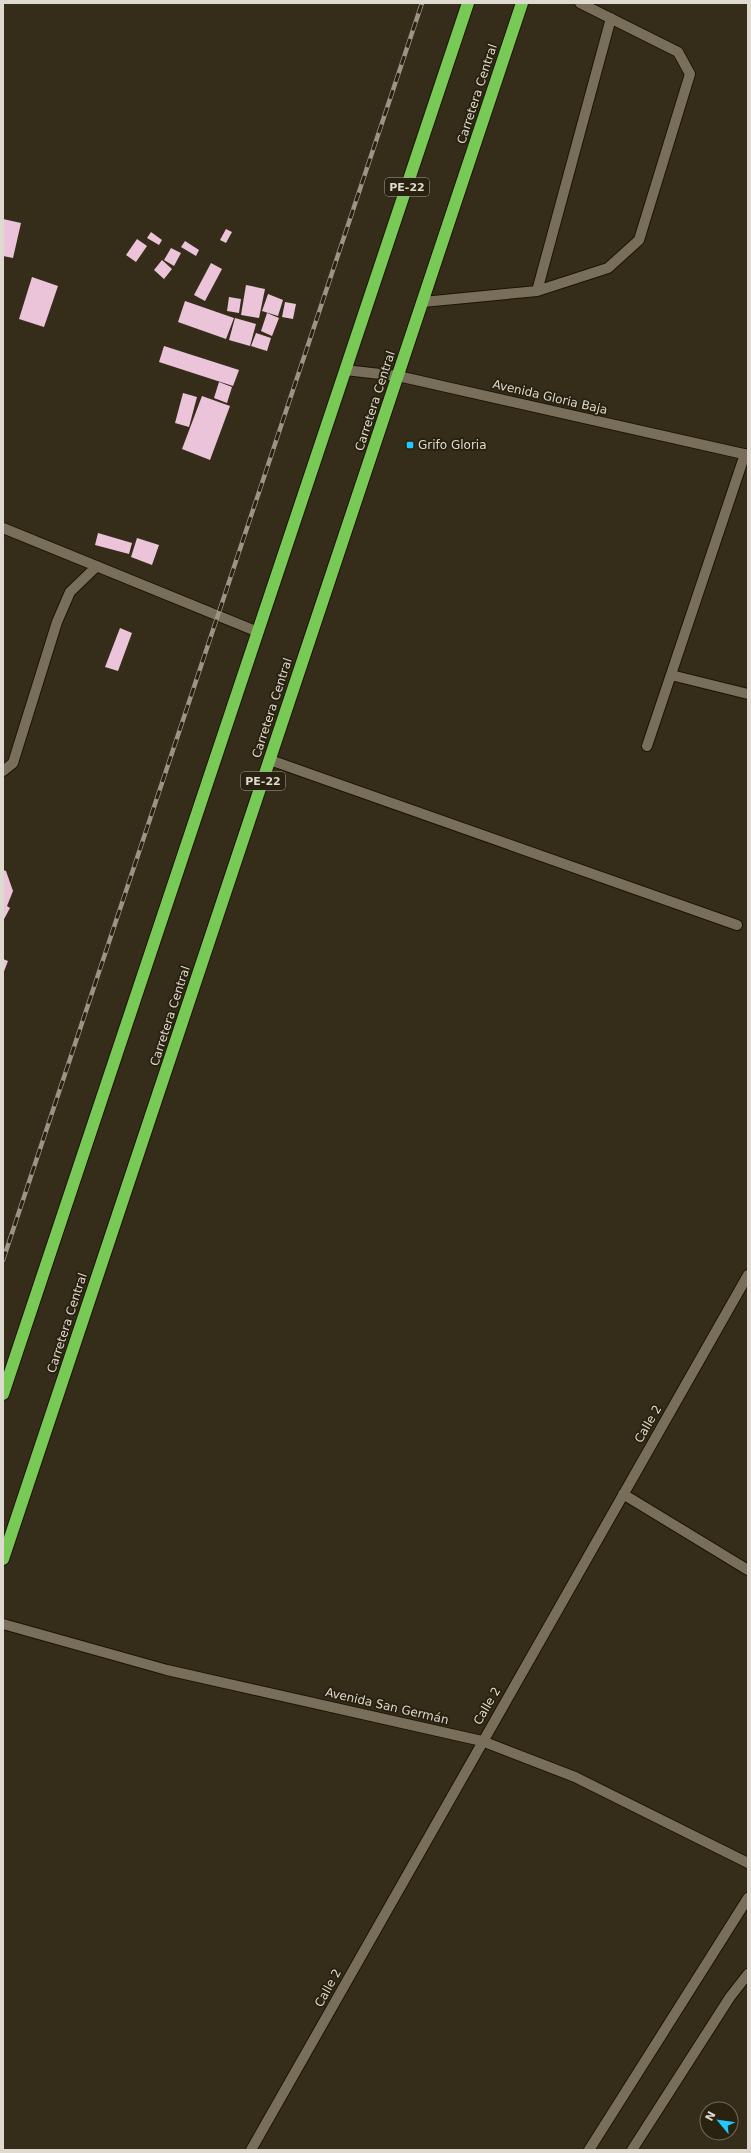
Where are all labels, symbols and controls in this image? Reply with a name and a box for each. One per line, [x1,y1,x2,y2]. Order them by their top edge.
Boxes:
street label: Carretera Central [454,42,500,146]
road number: PE-22 [385,178,429,196]
street label: Carretera Central [352,349,398,453]
street label: Avenida Gloria Baja [491,377,609,417]
place label: Grifo Gloria [418,438,487,452]
marker: Grifo Gloria [405,440,415,450]
street label: Carretera Central [249,656,295,760]
road number: PE-22 [241,772,285,790]
street label: Carretera Central [147,964,193,1068]
street label: Carretera Central [44,1271,90,1375]
street label: Calle 2 [632,1403,664,1445]
street label: Avenida San Germán [324,1685,450,1727]
street label: Calle 2 [471,1685,503,1727]
street label: Calle 2 [312,1967,344,2009]
north arrow [699,2101,739,2141]
text: N [703,2109,719,2124]

